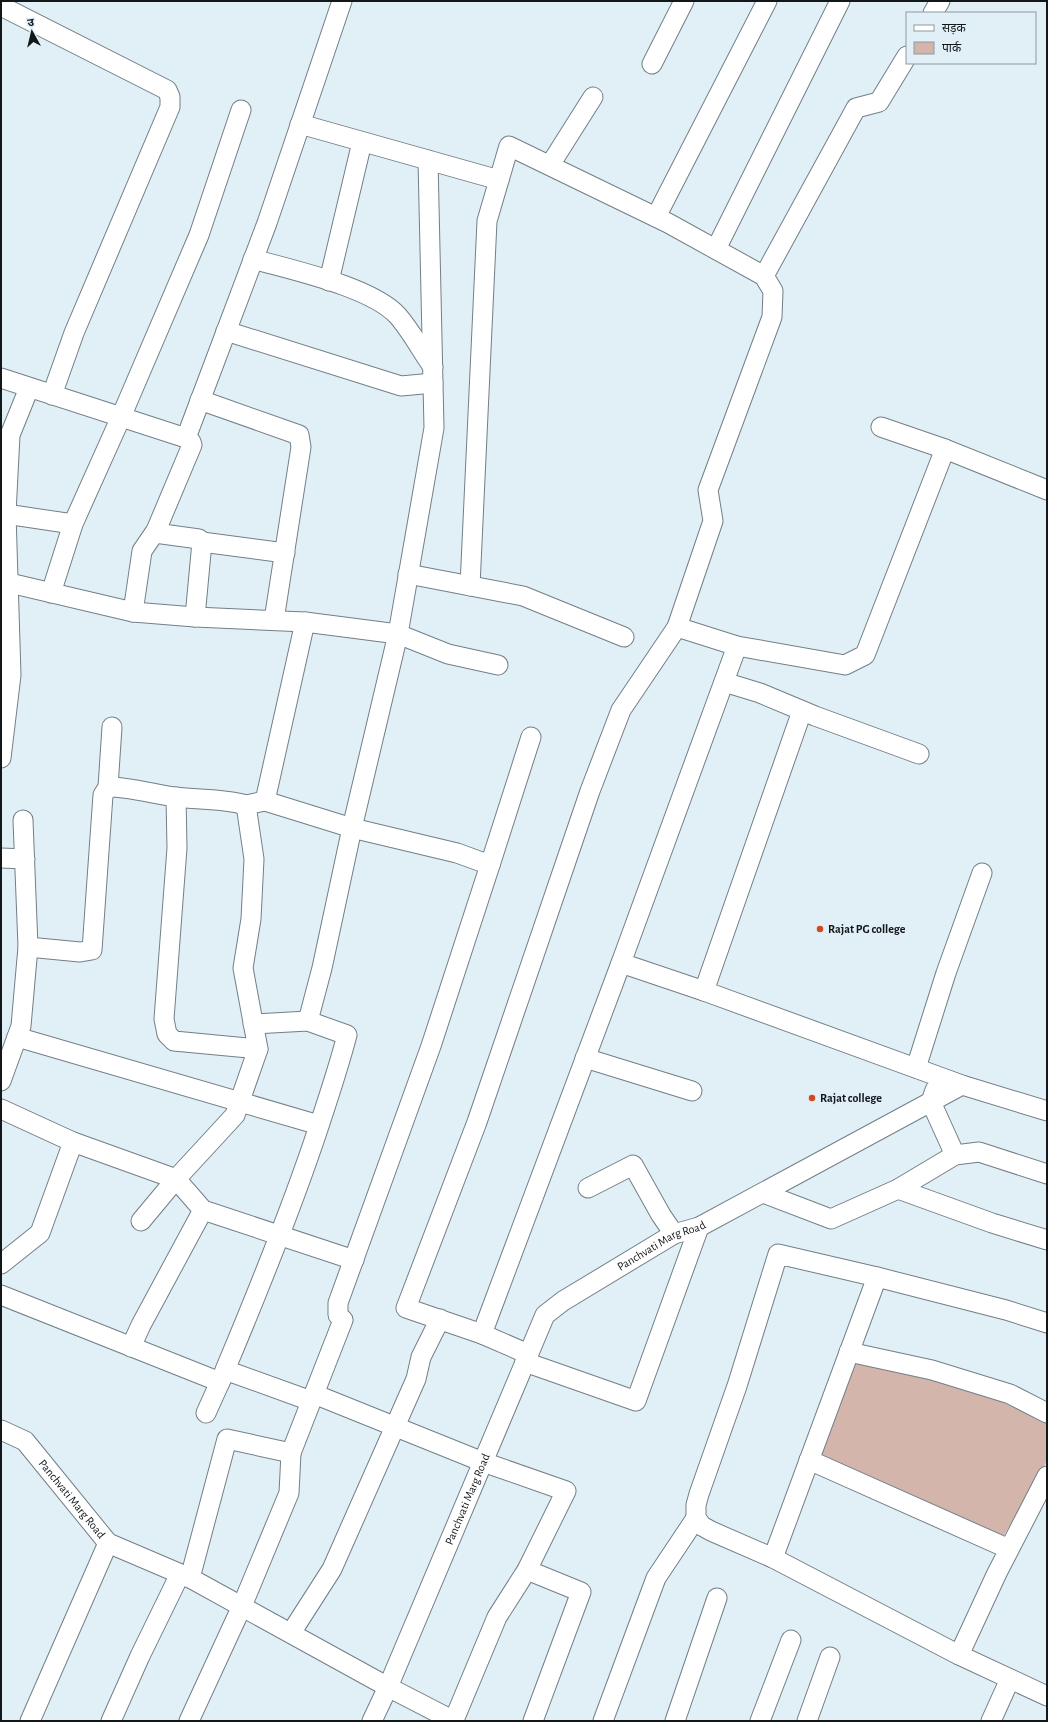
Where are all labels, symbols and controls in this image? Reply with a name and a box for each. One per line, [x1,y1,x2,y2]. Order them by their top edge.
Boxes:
north arrow [12,12,52,52]
legend [906,12,1036,64]
text: उ [27,17,35,28]
text: सड़क [942,22,967,35]
text: पार्क [942,41,962,54]
place label: Rajat PG college [828,923,906,936]
marker: Rajat PG college [815,924,825,934]
place label: Rajat college [820,1092,882,1105]
marker: Rajat college [807,1093,817,1103]
street label: Panchvati Marg Road [615,1219,708,1273]
street label: Panchvati Marg Road [443,1452,492,1547]
street label: Panchvati Marg Road [37,1457,108,1541]

